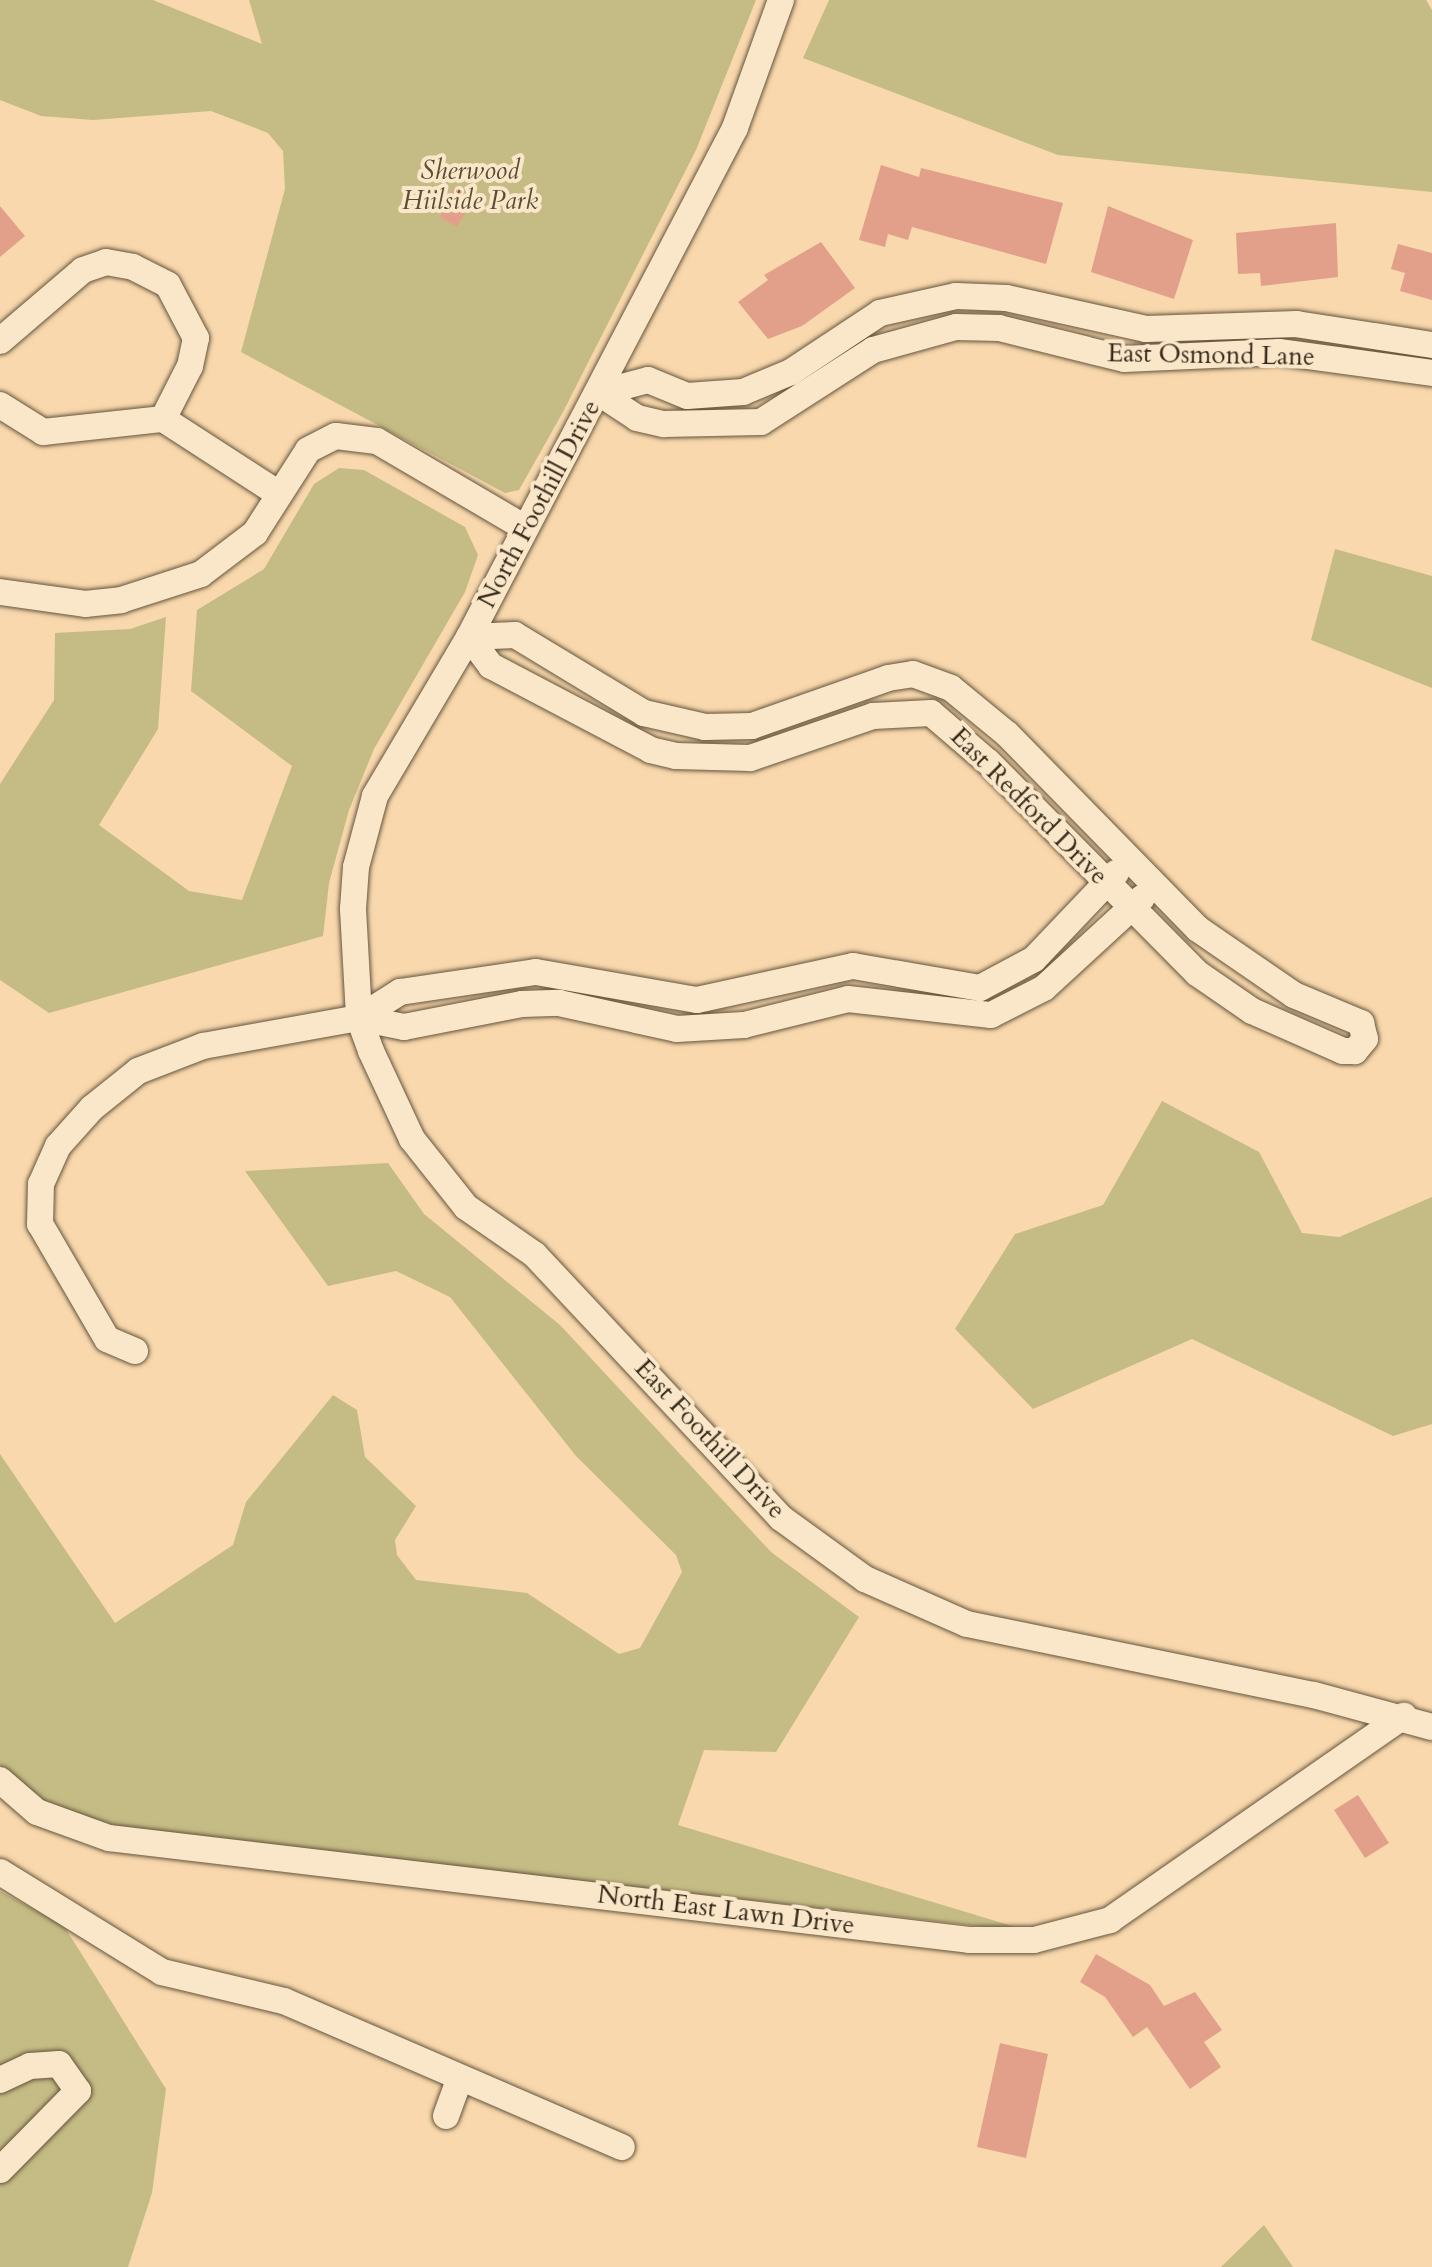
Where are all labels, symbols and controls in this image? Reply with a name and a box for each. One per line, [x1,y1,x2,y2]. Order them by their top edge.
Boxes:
park label: Sherwood Hiilside Park [402,155,538,216]
street label: East Osmond Lane [1107,338,1315,372]
street label: North Foothill Drive [471,395,607,613]
street label: East Redford Drive [944,721,1114,891]
street label: East Foothill Drive [628,1353,792,1525]
street label: North East Lawn Drive [596,1879,856,1941]

